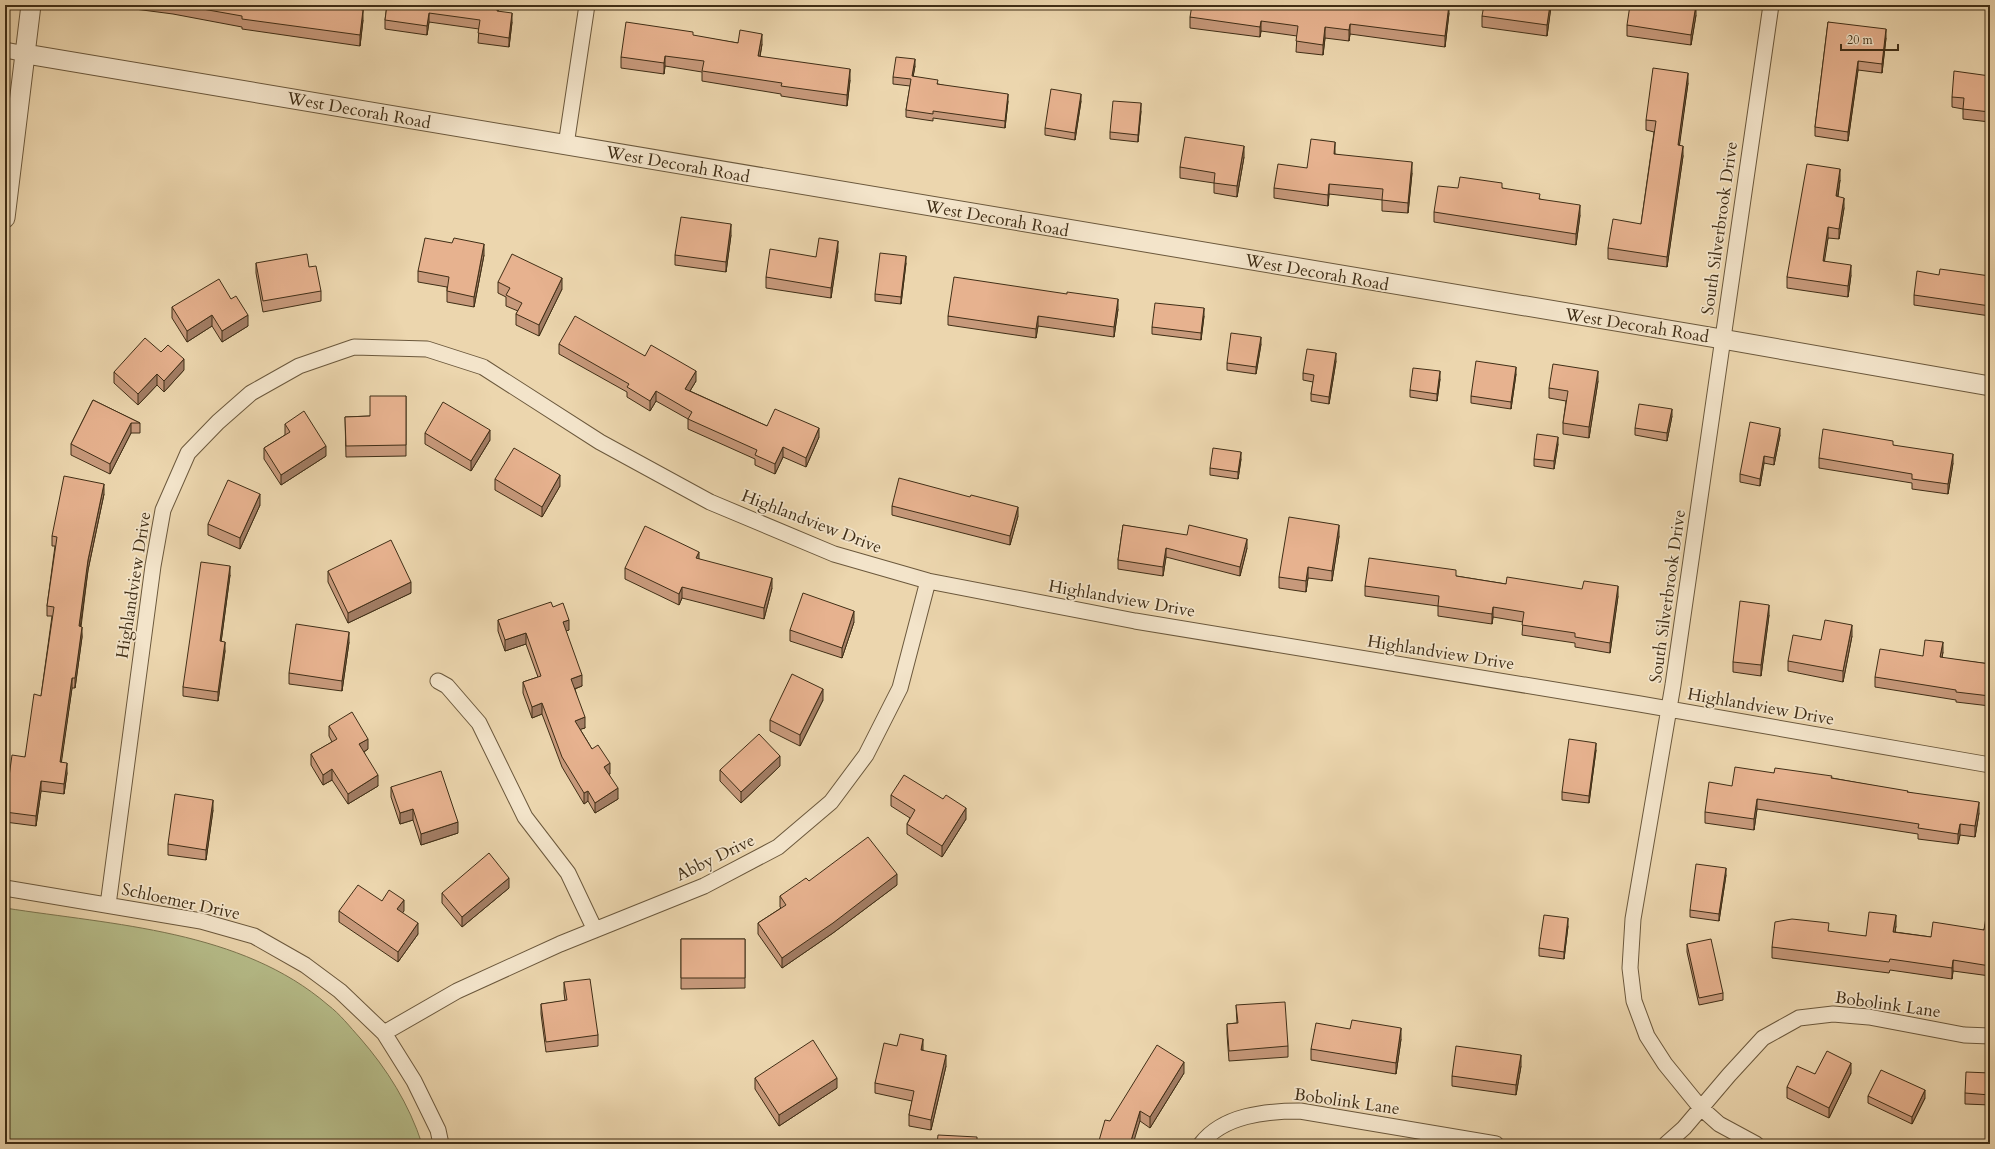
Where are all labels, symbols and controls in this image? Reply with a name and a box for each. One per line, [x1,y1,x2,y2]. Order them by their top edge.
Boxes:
scale bar [1841,26,1898,52]
text: 20 m [1847,32,1874,48]
street label: West Decorah Road [284,86,433,134]
street label: West Decorah Road [603,140,752,188]
street label: South Silverbrook Drive [1696,140,1743,316]
street label: West Decorah Road [922,194,1071,242]
street label: West Decorah Road [1242,248,1391,296]
street label: West Decorah Road [1562,303,1711,348]
street label: Highlandview Drive [738,484,885,559]
street label: South Silverbrook Drive [1644,508,1691,684]
street label: Highlandview Drive [111,510,156,660]
street label: Highlandview Drive [1047,574,1197,623]
street label: Highlandview Drive [1366,630,1516,675]
street label: Highlandview Drive [1686,682,1836,731]
street label: Abby Drive [672,828,758,886]
street label: Schloemer Drive [119,878,242,925]
street label: Bobolink Lane [1834,986,1942,1023]
street label: Bobolink Lane [1293,1083,1401,1120]

